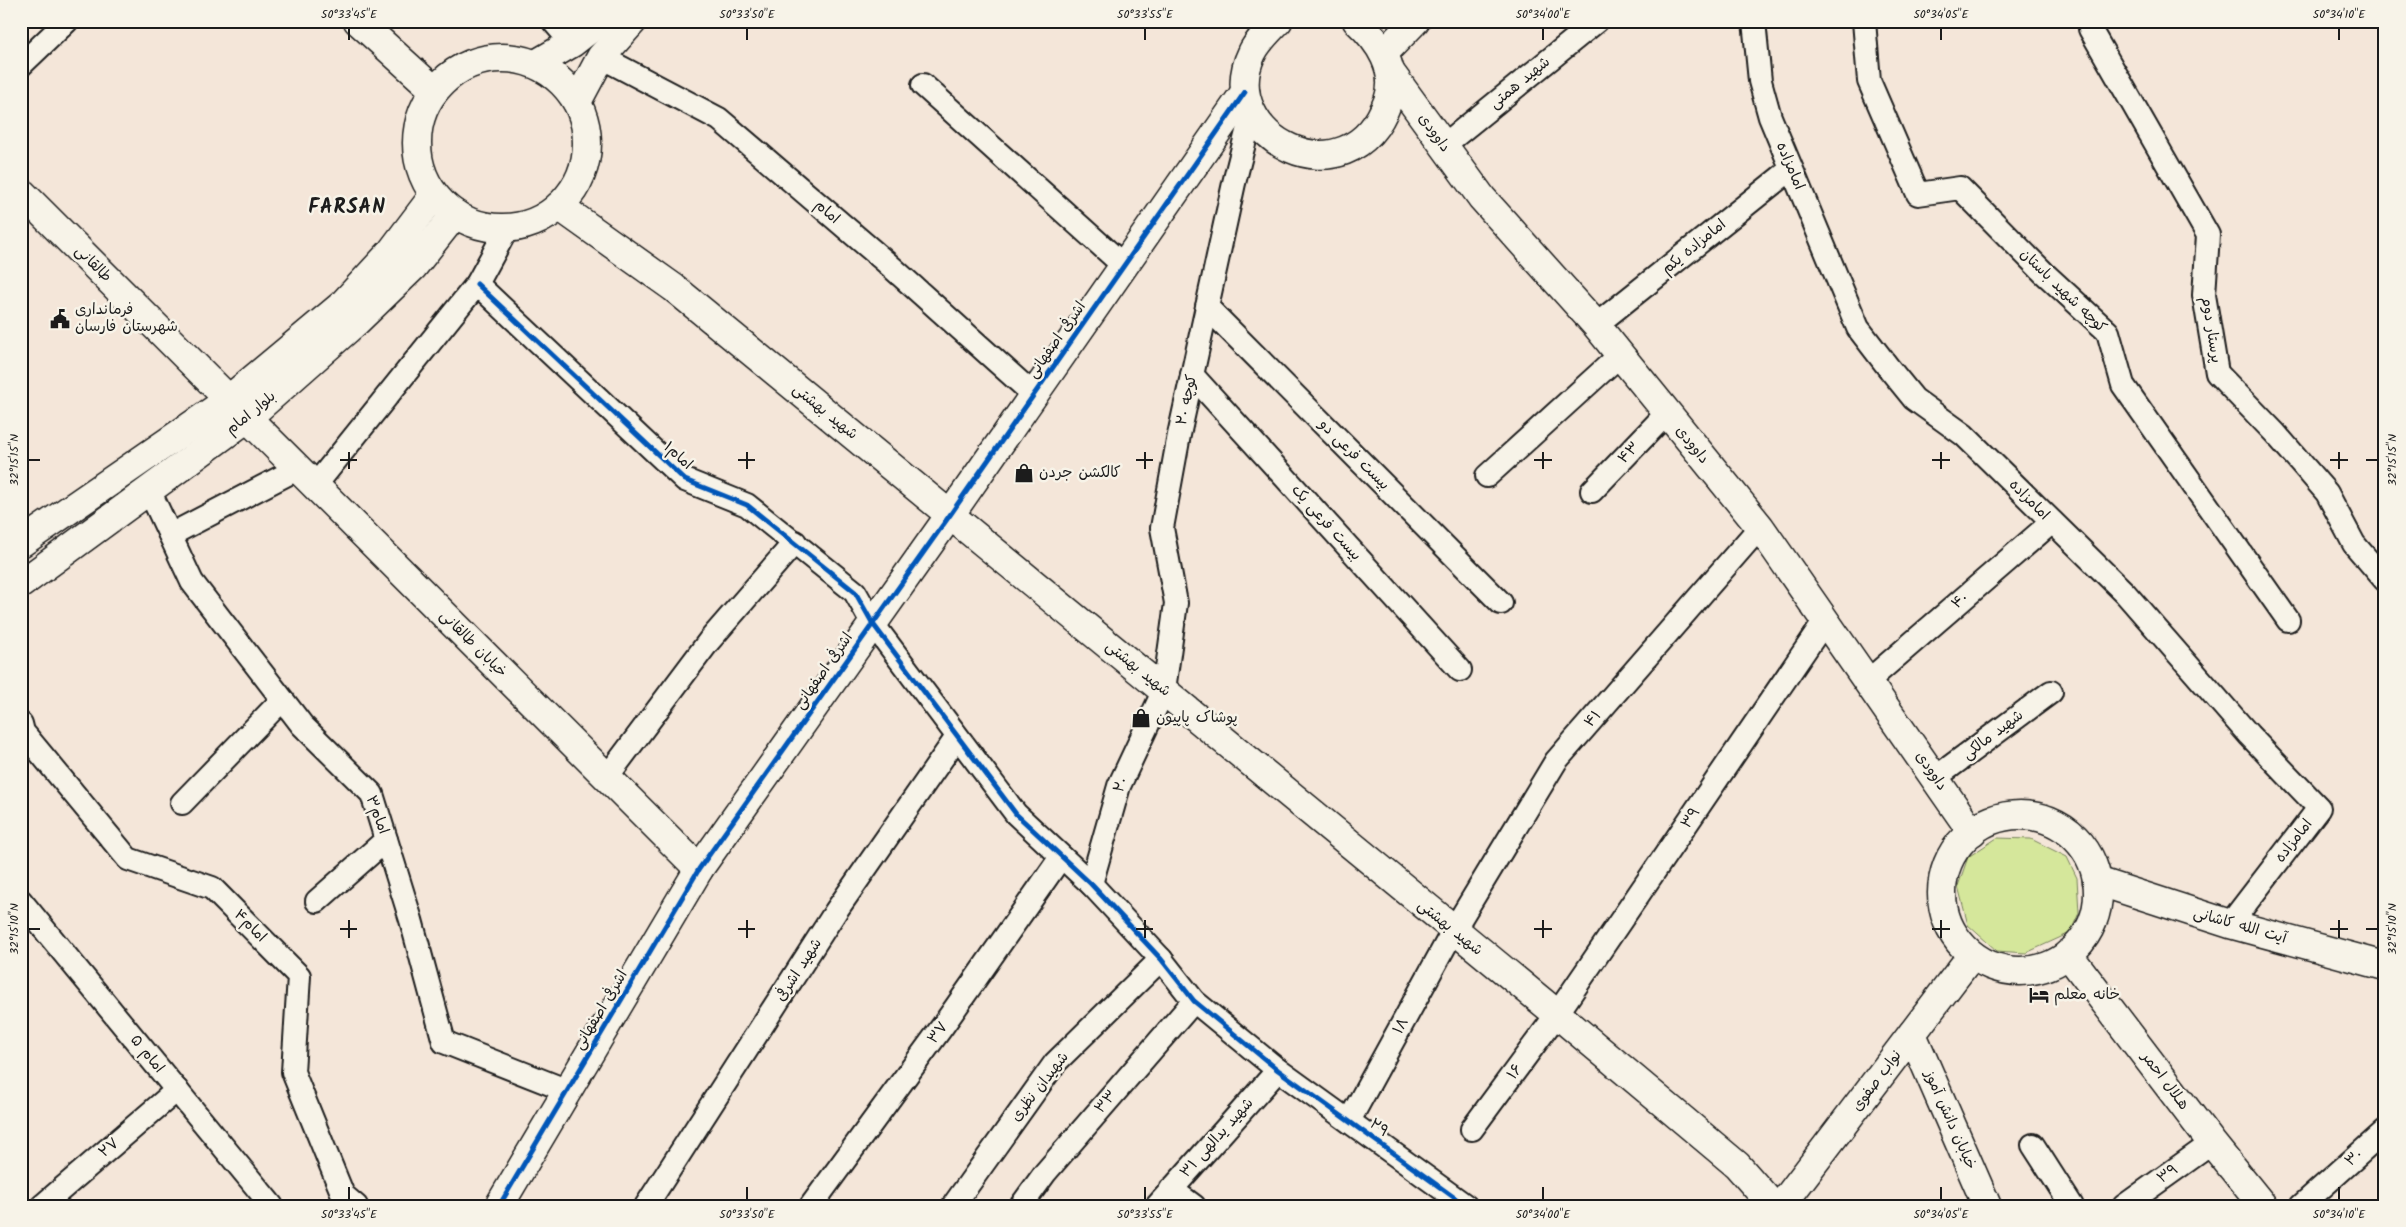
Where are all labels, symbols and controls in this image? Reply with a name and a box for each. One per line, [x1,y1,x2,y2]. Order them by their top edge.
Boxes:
text: 50°33'45"E [321,5,378,24]
text: 50°33'50"E [719,5,776,24]
text: 50°33'55"E [1117,5,1174,24]
text: 50°34'00"E [1516,5,1571,24]
text: 50°34'05"E [1913,5,1970,24]
text: 50°34'10"E [2313,5,2366,24]
street label: شهید همتی [1484,51,1556,115]
street label: داوودی [1412,108,1456,158]
street label: امامزاده [1769,138,1811,194]
district label: FARSAN [308,192,386,224]
street label: امام [809,194,845,230]
street label: امامزاده یکم [1656,213,1732,281]
street label: طالقانی [69,240,117,288]
street label: کوچه شهید باستان [2014,243,2112,339]
street label: پرستار دوم [2194,295,2228,365]
street label: اشرفی اصفهانی [1021,296,1093,384]
place label: فرمانداری شهرستان فارسان [75,298,178,339]
public building icon: فرمانداری شهرستان فارسان [49,308,71,330]
street label: کوچه ۲۰ [1170,372,1204,428]
street label: شهید بهشتی [787,378,863,446]
street label: بلوار امام [221,385,281,441]
street label: بیست فرعی دو [1312,413,1395,496]
street label: داوودی [1669,421,1715,469]
text: 32°15'15"N [5,434,24,486]
text: 32°15'15"N [2383,434,2402,486]
street label: امام۱ [658,436,698,476]
street label: ۴۳ [1612,436,1646,470]
place label: کالکشن جردن [1039,461,1121,485]
shop icon: کالکشن جردن [1013,462,1035,484]
street label: امامزاده [2003,474,2055,526]
street label: بیست فرعی یک [1285,479,1367,567]
street label: ۴۰ [1946,587,1974,615]
street label: خیابان طالقانی [434,605,512,683]
street label: اشرفی اصفهانی [788,627,860,715]
street label: شهید بهشتی [1100,635,1176,703]
street label: شهید مالکی [1957,704,2029,766]
street label: ۴۱ [1578,705,1608,733]
place label: پوشاک پاپیون [1156,706,1238,730]
shop icon: پوشاک پاپیون [1130,707,1152,729]
street label: داوودی [1909,746,1953,796]
street label: ۲۰ [1107,774,1135,796]
street label: امام۳ [359,792,395,838]
street label: ۳۹ [1675,802,1707,834]
street label: امامزاده [2269,814,2319,868]
street label: شهید بهشتی [1412,894,1488,962]
street label: آیت الله کاشانی [2190,901,2291,951]
text: 32°15'10"N [5,903,24,955]
text: 32°15'10"N [2383,903,2402,955]
street label: امام۴ [228,904,272,948]
street label: شهید اشرفی [769,933,829,1007]
street label: اشرفی اصفهانی [568,965,634,1055]
place label: خانه معلم [2054,983,2120,1007]
hotel icon: خانه معلم [2028,984,2050,1006]
street label: ۱۸ [1387,1013,1415,1039]
street label: ۳۷ [922,1017,954,1049]
street label: امام ۵ [124,1029,170,1079]
street label: نواب صفوی [1846,1045,1908,1117]
street label: هـلال احمر [2134,1045,2195,1115]
street label: شهیدان نظری [1005,1047,1075,1127]
street label: ۱۶ [1501,1059,1529,1085]
street label: خیابان دانش آموز [1917,1065,1983,1174]
street label: ۳۳ [1089,1085,1123,1119]
street label: ۳۱ شهید یدالهی [1174,1092,1260,1184]
street label: ۲۹ [1364,1113,1394,1143]
street label: ۲۷ [93,1132,125,1164]
street label: ۳۰ [2340,1143,2368,1173]
street label: ۳۹ [2152,1158,2184,1190]
text: 50°33'45"E [321,1205,378,1224]
text: 50°33'50"E [719,1205,776,1224]
text: 50°33'55"E [1117,1205,1174,1224]
text: 50°34'00"E [1516,1205,1571,1224]
text: 50°34'05"E [1913,1205,1970,1224]
text: 50°34'10"E [2313,1205,2366,1224]

